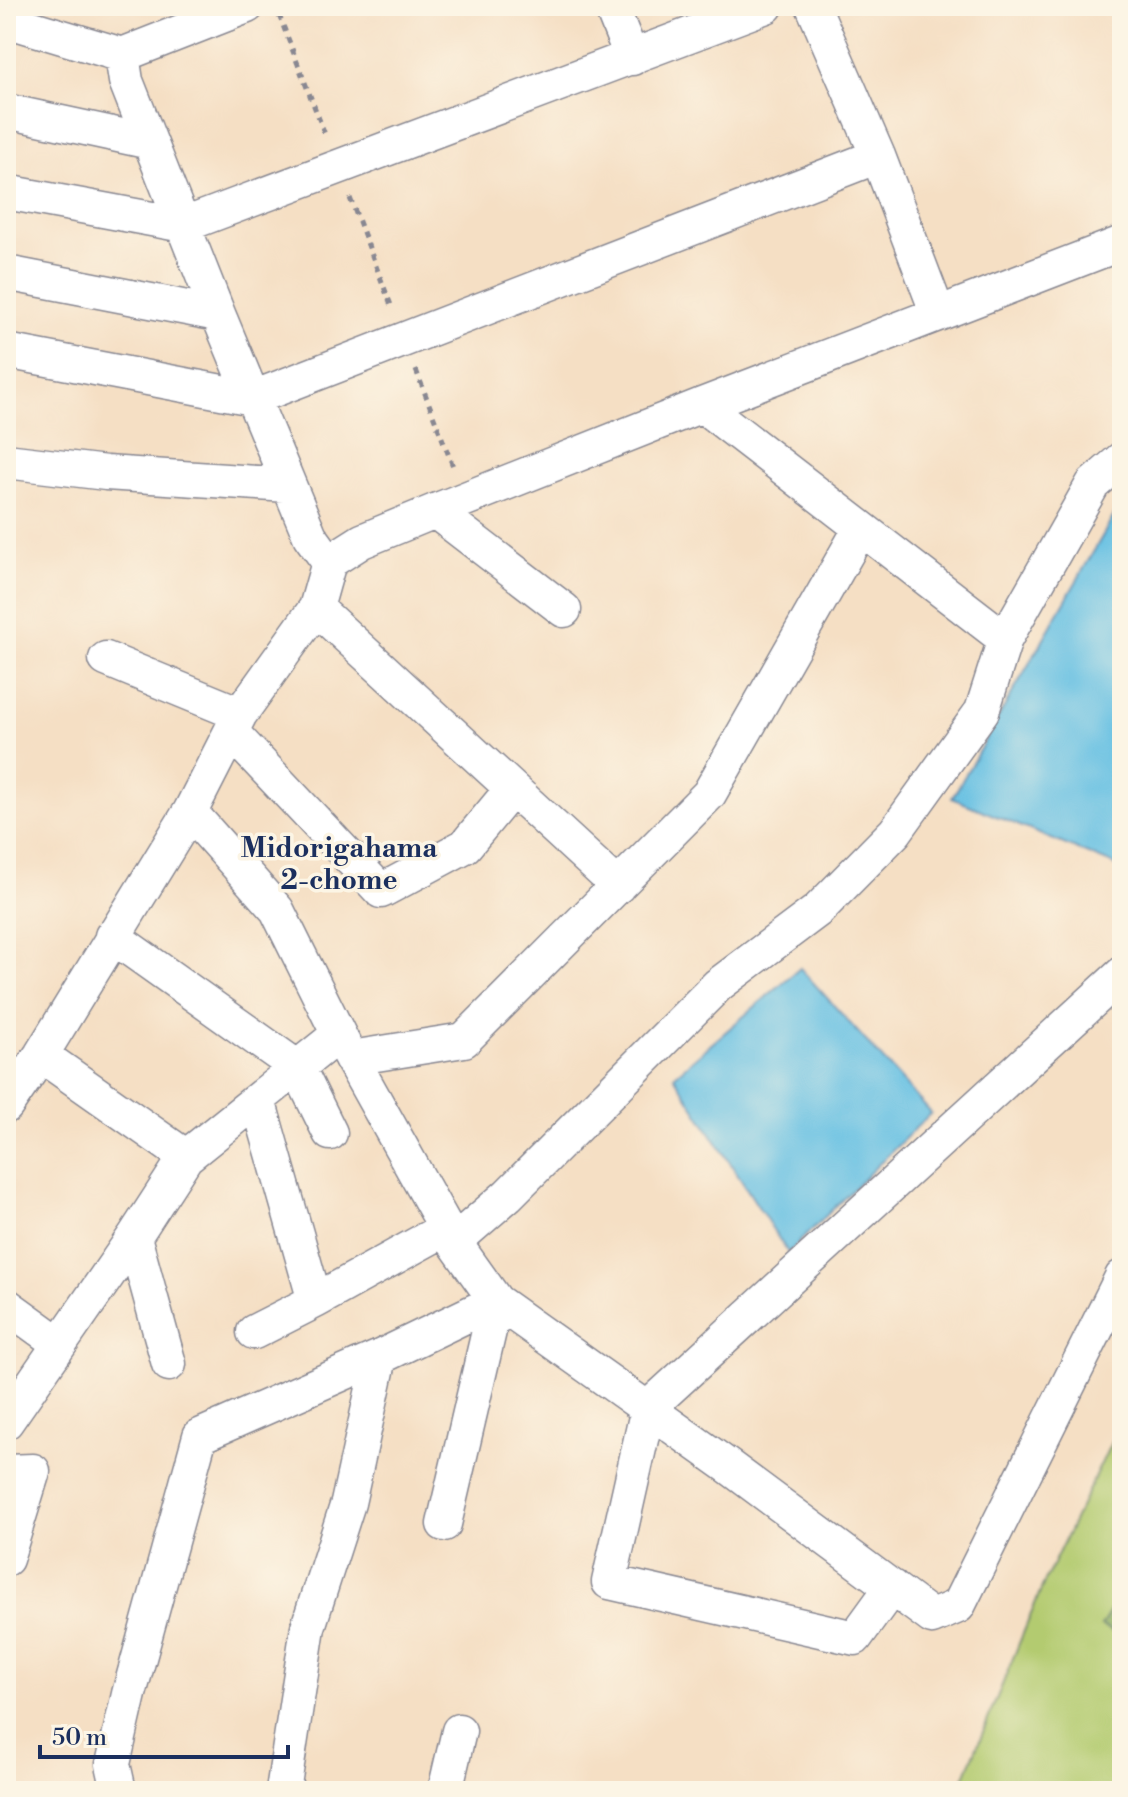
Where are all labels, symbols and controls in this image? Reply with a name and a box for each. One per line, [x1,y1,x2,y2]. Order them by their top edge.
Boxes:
district label: Midorigahama 2-chome [240,831,438,898]
scale bar [40,1709,288,1759]
text: 50 m [52,1723,107,1753]

